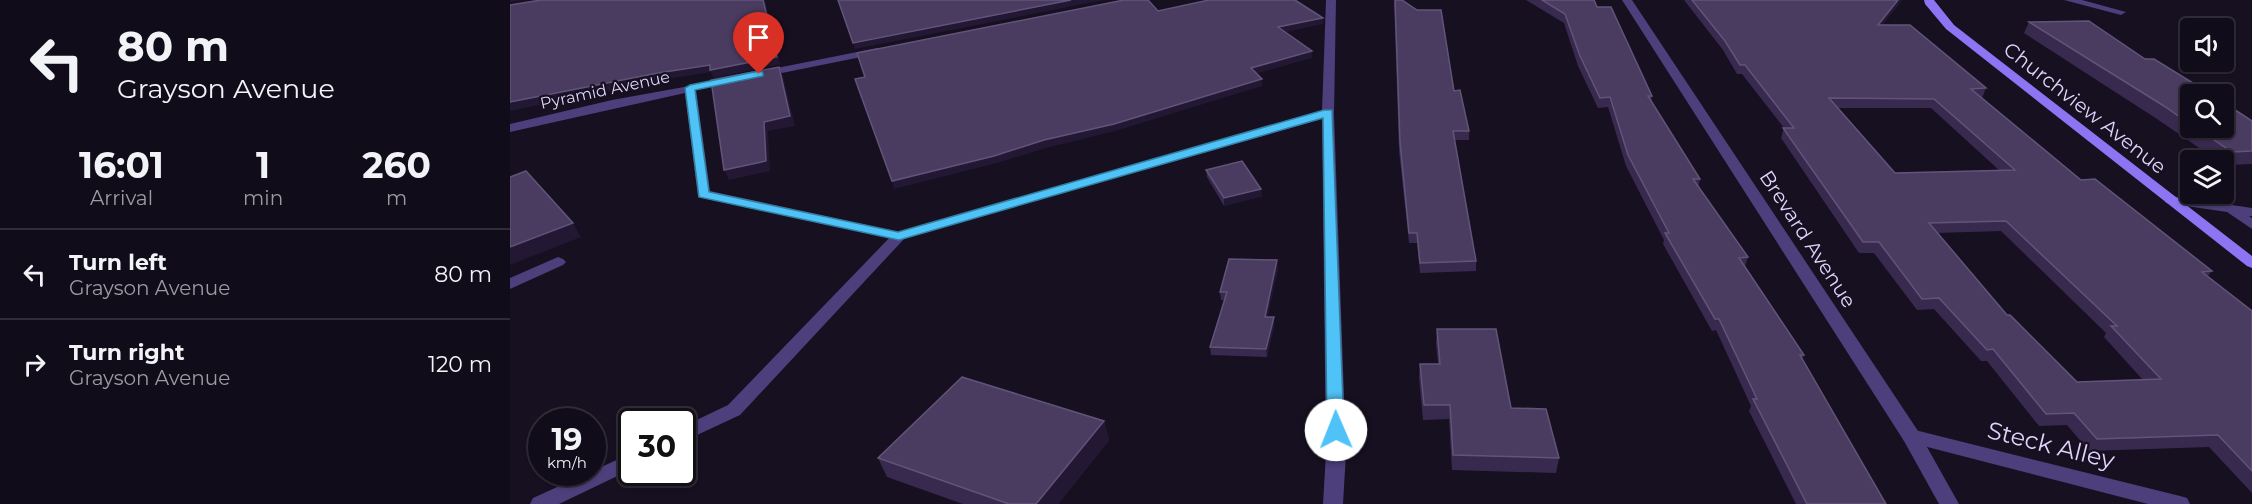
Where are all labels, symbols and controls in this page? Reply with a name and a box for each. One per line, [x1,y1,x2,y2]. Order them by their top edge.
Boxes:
pin [733,12,784,74]
map controls [2180,18,2234,204]
button: sound [2180,18,2234,72]
text: 80 m [117,20,229,72]
icon: arrive [742,21,775,54]
icon: left [18,24,96,102]
street label: Churchview Avenue [1999,37,2171,179]
street label: Pyramid Avenue [538,67,672,113]
text: Grayson Avenue [117,72,335,105]
button: search [2180,84,2234,138]
text: 16:01 [79,143,164,187]
text: 1 [256,143,270,187]
text: 260 [362,143,431,187]
button: layers [2180,150,2234,204]
street label: Brevard Avenue [1755,166,1861,312]
text: Arrival [90,186,153,210]
text: min [243,186,283,210]
text: m [386,186,407,210]
text: Turn left [69,249,167,276]
icon: left [18,258,51,291]
text: 80 m [434,261,492,288]
text: Grayson Avenue [69,276,230,300]
text: Turn right [69,339,184,366]
icon: right [18,348,51,381]
text: 120 m [428,351,492,378]
text: Grayson Avenue [69,366,230,390]
position arrow [1304,398,1368,462]
speed limit sign: 30 [618,408,696,486]
street label: Steck Alley [1984,415,2118,475]
text: 19 [552,421,582,458]
text: km/h [547,453,587,472]

